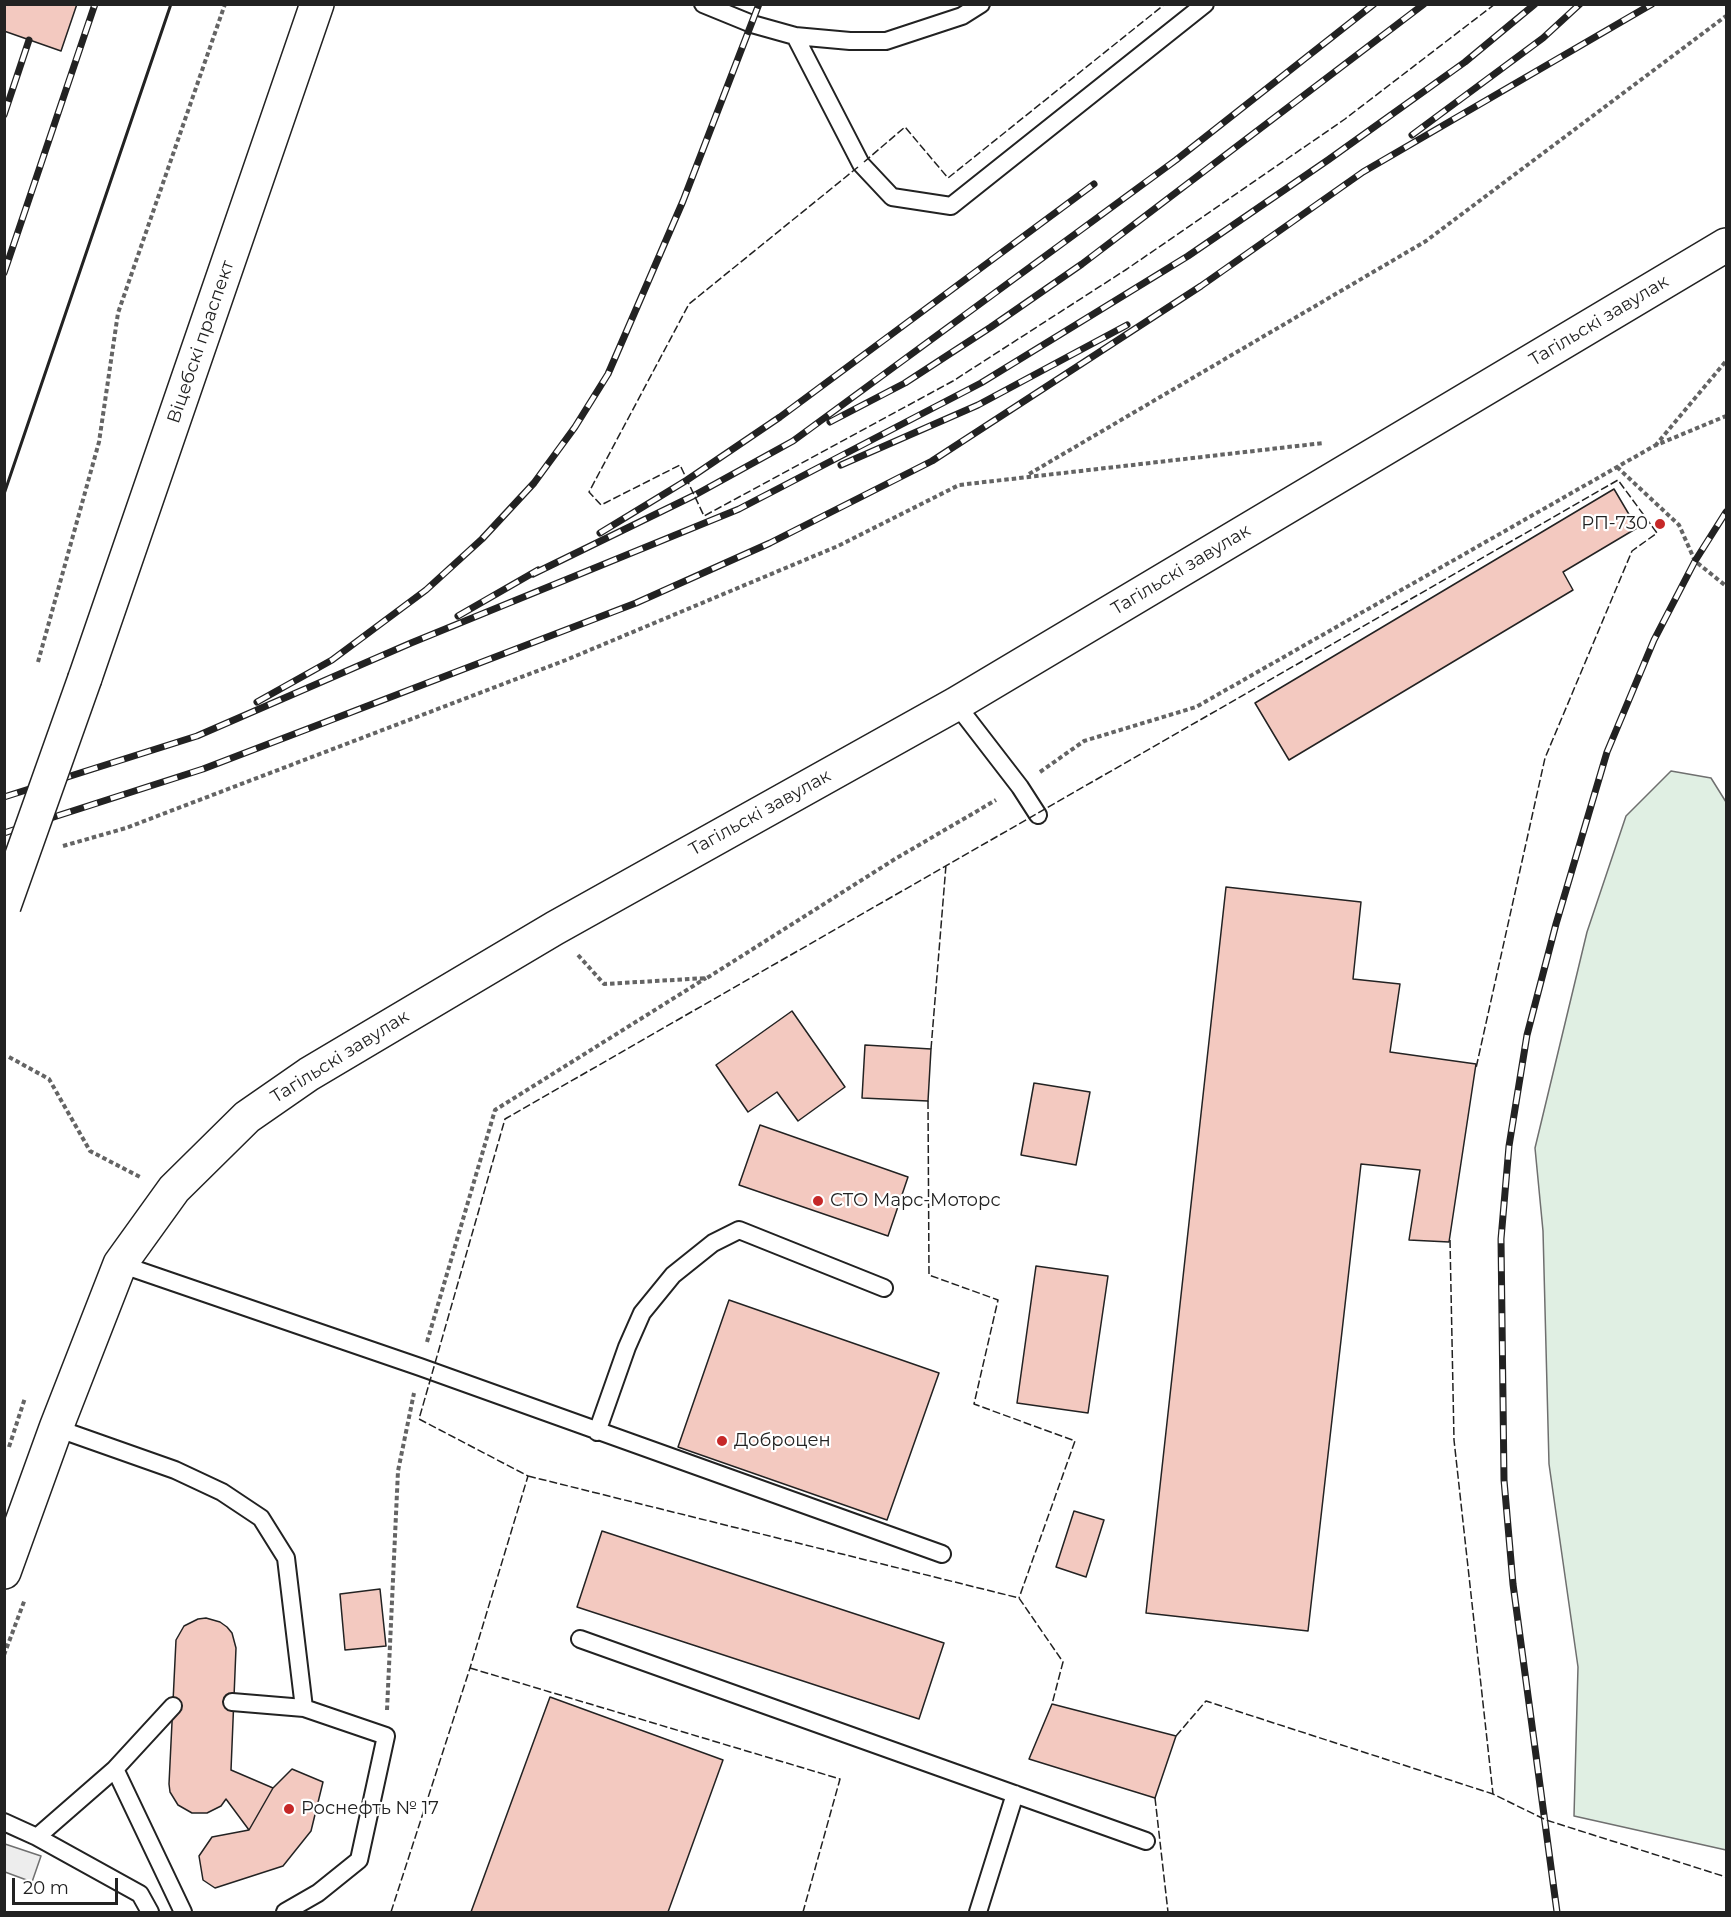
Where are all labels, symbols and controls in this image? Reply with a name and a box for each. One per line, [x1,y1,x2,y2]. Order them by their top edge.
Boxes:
street label: Віцебскі праспект [163,258,239,426]
street label: Тагільскі завулак [1525,271,1673,371]
place label: РП-730 [1581,513,1648,535]
marker: РП-730 [1653,517,1667,531]
street label: Тагільскі завулак [1107,520,1255,620]
street label: Тагільскі завулак [685,765,835,861]
street label: Тагільскі завулак [267,1006,413,1108]
place label: СТО Марс-Моторс [830,1190,1001,1212]
marker: СТО Марс-Моторс [811,1194,825,1208]
place label: Доброцен [734,1430,831,1452]
marker: Доброцен [715,1434,729,1448]
place label: Роснефть № 17 [301,1798,439,1820]
marker: Роснефть № 17 [282,1802,296,1816]
scale bar [15,1866,122,1904]
text: 20 m [23,1877,69,1899]

